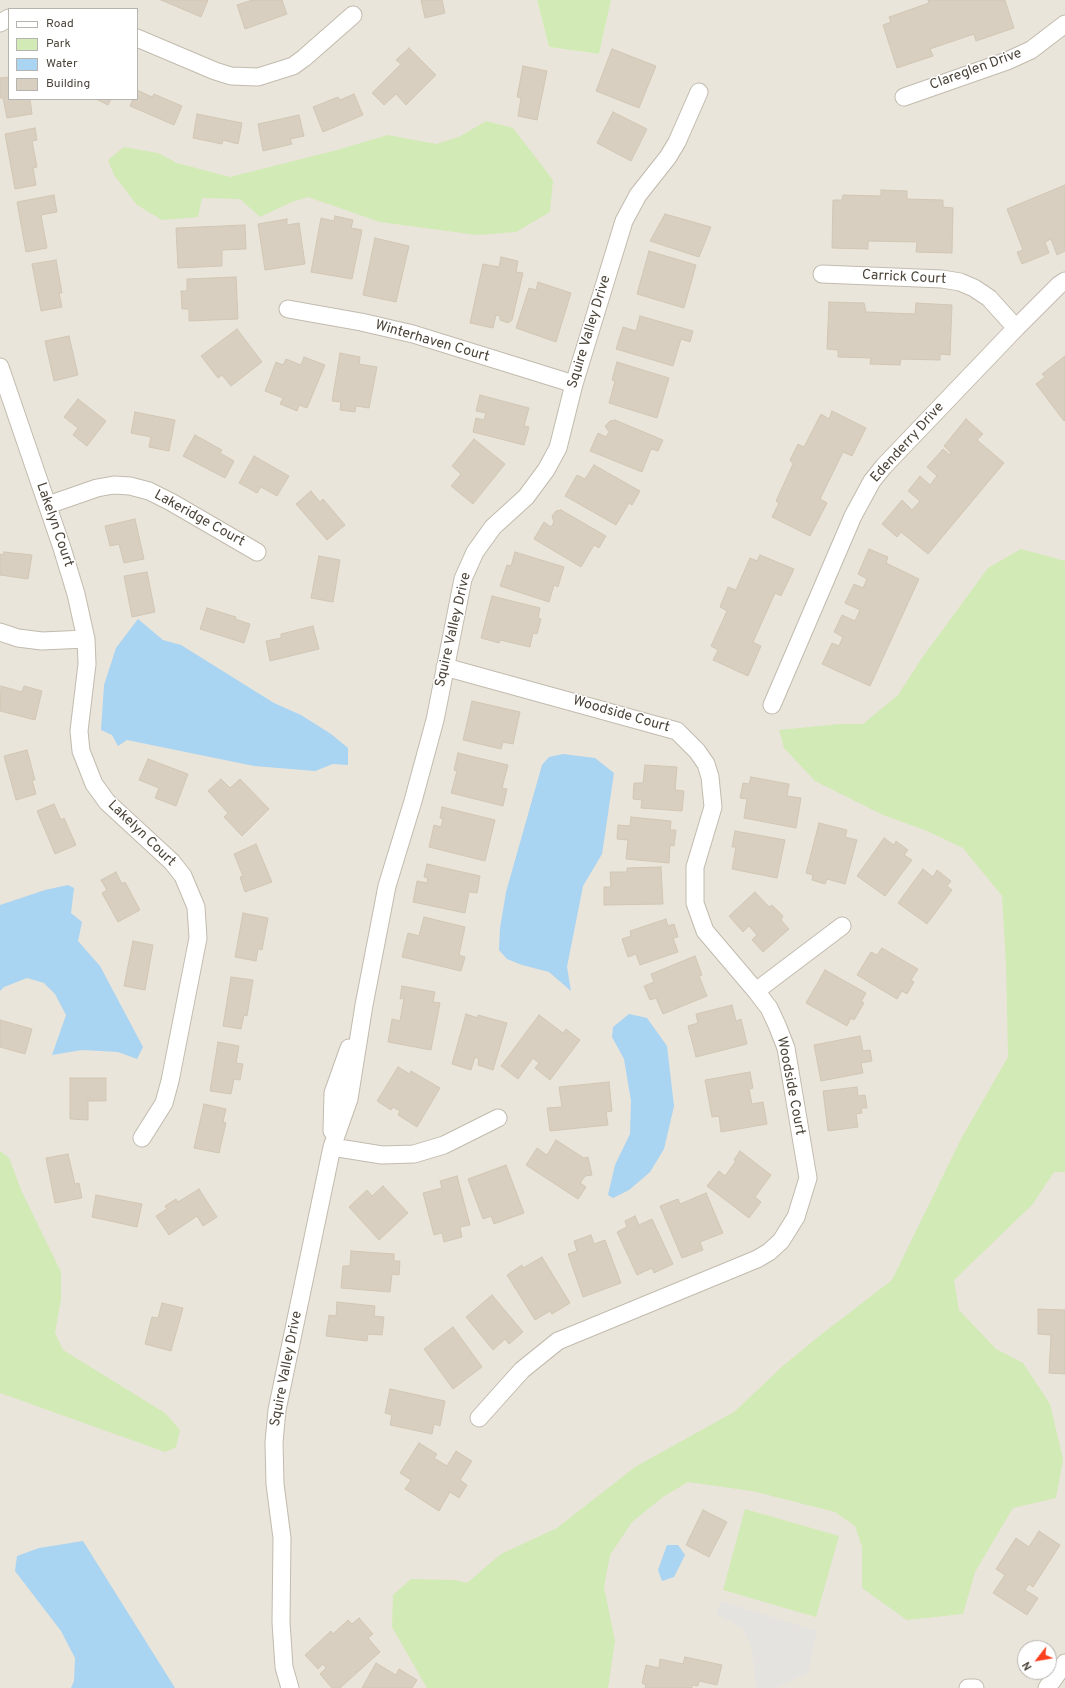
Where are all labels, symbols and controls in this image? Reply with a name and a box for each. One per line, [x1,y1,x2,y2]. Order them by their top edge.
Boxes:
legend [8,8,138,100]
text: Road [46,16,74,32]
text: Park [46,36,71,52]
street label: Clareglen Drive [928,46,1024,94]
text: Water [46,56,78,72]
text: Building [46,76,90,92]
street label: Carrick Court [861,267,947,289]
street label: Squire Valley Drive [565,273,615,391]
street label: Winterhaven Court [373,318,491,366]
street label: Edenderry Drive [868,400,948,486]
street label: Lakelyn Court [32,481,76,569]
street label: Lakeridge Court [151,487,247,551]
street label: Squire Valley Drive [433,571,475,689]
street label: Woodside Court [571,693,671,737]
street label: Lakelyn Court [104,797,178,871]
street label: Woodside Court [772,1035,808,1137]
street label: Squire Valley Drive [268,1310,306,1428]
north arrow [1017,1640,1057,1680]
text: N [1020,1659,1036,1673]

